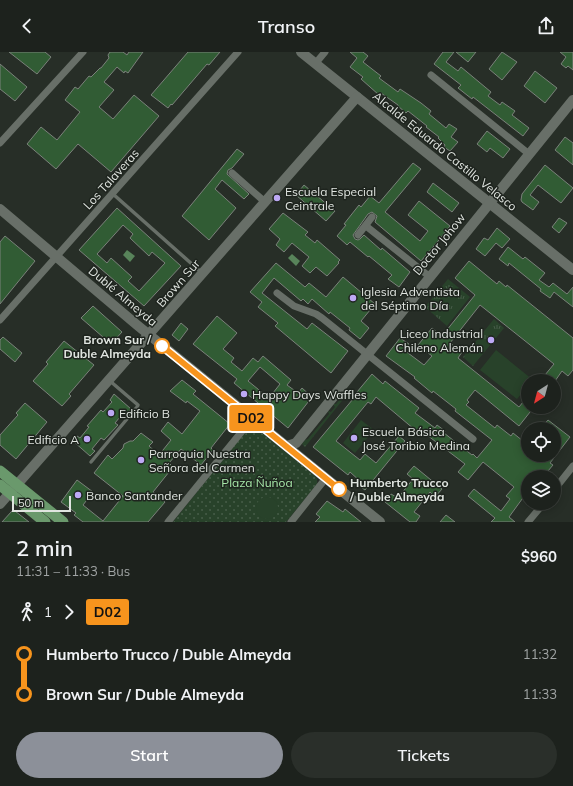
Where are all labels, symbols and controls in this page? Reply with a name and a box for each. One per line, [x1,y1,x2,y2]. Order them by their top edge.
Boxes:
icon: back [16,15,38,37]
text: Transo [258,15,315,38]
icon: share [535,15,557,37]
street label: Alcalde Eduardo Castillo Velasco [370,88,520,214]
street label: Los Talaveras [80,146,142,212]
place label: Escuela Especial Ceintrale [285,184,376,213]
marker: Escuela Especial Ceintrale [272,193,282,203]
street label: Doctor Johow [409,210,469,278]
street label: Brown Sur [153,256,203,310]
street label: Dublé Almeyda [86,263,160,329]
place label: Iglesia Adventista del Séptimo Día [361,284,460,313]
marker: Iglesia Adventista del Séptimo Día [348,293,358,303]
place label: Liceo Industrial Chileno Alemán [396,326,483,355]
place label: Brown Sur / Duble Almeyda [64,332,152,361]
marker: Liceo Industrial Chileno Alemán [486,335,496,345]
marker: Brown Sur / Duble Almeyda [154,338,170,354]
north arrow [521,374,561,414]
map controls [521,374,561,510]
place label: Happy Days Waffles [252,387,367,402]
marker: Happy Days Waffles [239,389,249,399]
line badge: D02 [228,405,274,431]
place label: Edificio B [119,406,170,421]
marker: Edificio B [106,408,116,418]
text: D02 [237,409,265,427]
button: locate [521,422,561,462]
place label: Escuela Básica José Toribio Medina [362,424,470,453]
place label: Edificio A [27,432,79,447]
marker: Escuela Básica José Toribio Medina [349,433,359,443]
marker: Edificio A [82,434,92,444]
place label: Parroquia Nuestra Señora del Carmen [149,446,255,475]
marker: Parroquia Nuestra Señora del Carmen [136,455,146,465]
button: layers [521,470,561,510]
park label: Plaza Ñuñoa [221,475,293,490]
place label: Humberto Trucco / Duble Almeyda [349,475,449,504]
marker: Humberto Trucco / Duble Almeyda [331,481,347,497]
place label: Banco Santander [86,488,183,503]
marker: Banco Santander [73,490,83,500]
scale bar [12,494,71,513]
text: 50 m [18,496,44,510]
text: 2 min [16,534,73,562]
text: $960 [521,547,557,566]
text: 11:31 – 11:33 · Bus [16,563,130,579]
icon: walk [16,601,38,623]
icon: forward [58,601,80,623]
text: D02 [94,603,121,621]
text: 1 [44,604,52,620]
text: Humberto Trucco / Duble Almeyda [46,645,291,664]
text: 11:32 [523,646,557,662]
text: Brown Sur / Duble Almeyda [46,685,244,704]
text: 11:33 [523,686,557,702]
button: Start [16,732,283,778]
button: Tickets [291,732,557,778]

